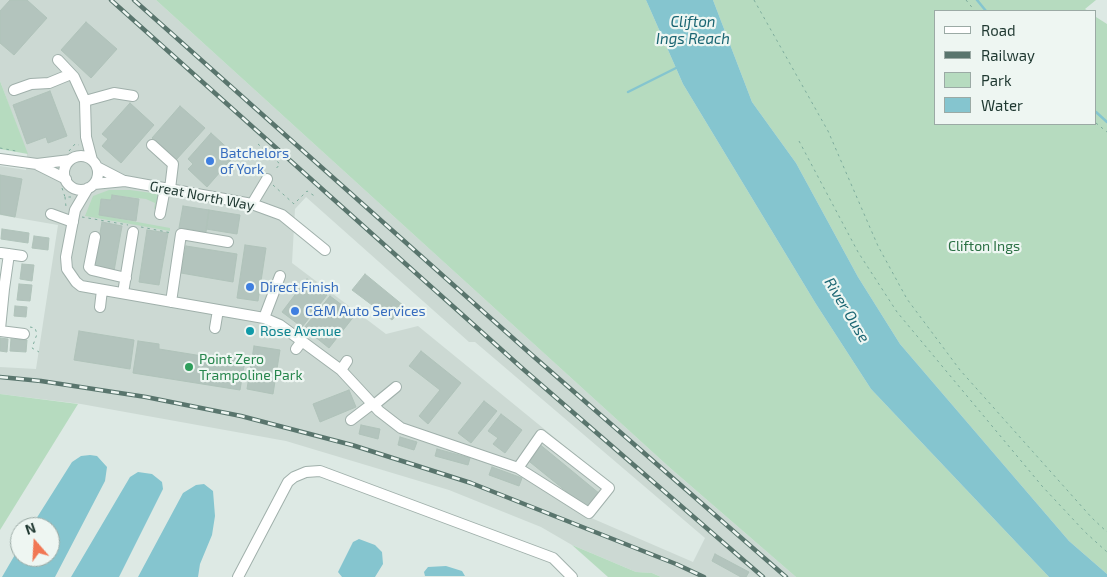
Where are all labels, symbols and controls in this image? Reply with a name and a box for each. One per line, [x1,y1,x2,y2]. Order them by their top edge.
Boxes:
legend [934,10,1097,125]
water label: Clifton Ings Reach [656,13,730,48]
text: Road [981,21,1016,39]
text: Railway [981,46,1035,64]
text: Park [981,71,1012,89]
text: Water [981,96,1023,114]
place label: Batchelors of York [220,145,289,178]
marker: Batchelors of York [204,155,216,167]
street label: Great North Way [148,178,256,214]
park label: Clifton Ings [948,238,1020,254]
water label: River Ouse [821,274,873,346]
place label: Direct Finish [260,279,339,295]
marker: Direct Finish [244,281,256,293]
place label: C&M Auto Services [305,303,426,319]
marker: C&M Auto Services [289,305,301,317]
place label: Rose Avenue [260,323,341,339]
marker: Rose Avenue [244,325,256,337]
place label: Point Zero Trampoline Park [199,351,303,384]
marker: Point Zero Trampoline Park [183,361,195,373]
north arrow [10,517,60,567]
text: N [23,519,38,538]

